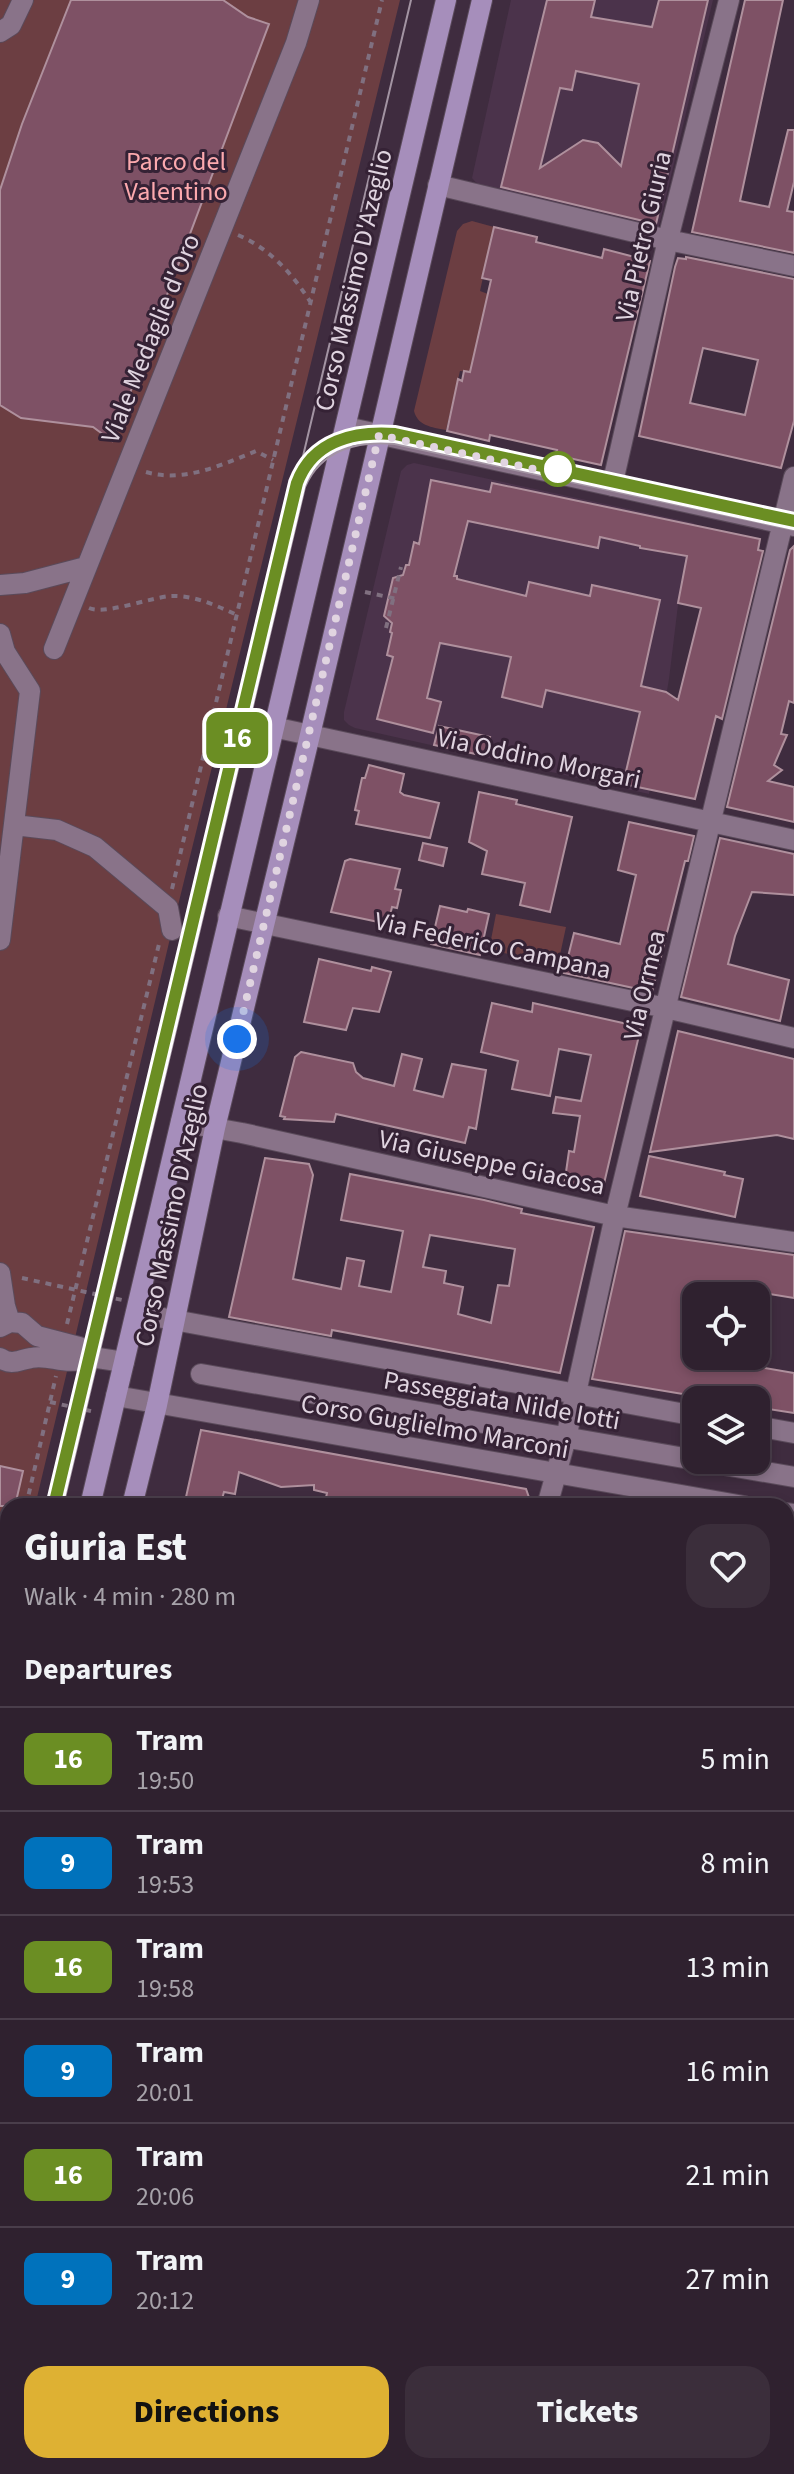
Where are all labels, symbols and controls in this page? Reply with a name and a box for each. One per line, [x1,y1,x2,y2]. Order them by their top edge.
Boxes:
park label: Parco del Valentino [124,143,228,210]
street label: Corso Massimo D'Azeglio [305,145,402,415]
street label: Via Pietro Giuria [606,147,681,325]
street label: Viale Medaglie d'Oro [92,228,209,448]
unlabelled marker [541,452,575,486]
line badge: 16 [201,712,273,764]
text: 16 [222,718,252,758]
street label: Via Oddino Morgari [434,719,644,798]
street label: Via Federico Campana [371,902,615,989]
street label: Via Ormea [614,927,675,1044]
your location [217,1019,257,1059]
street label: Corso Massimo D'Azeglio [126,1080,217,1350]
street label: Via Giuseppe Giacosa [375,1120,608,1205]
map controls [682,1282,770,1474]
button: locate [682,1282,770,1370]
street label: Passeggiata Nilde Iotti [381,1361,623,1439]
street label: Corso Guglielmo Marconi [298,1385,572,1468]
button: layers [682,1386,770,1474]
text: Giuria Est [24,1521,187,1575]
button: heart [686,1524,770,1608]
text: Walk · 4 min · 280 m [24,1578,236,1615]
text: Departures [24,1648,172,1691]
text: Tram [136,1719,204,1762]
text: 5 min [700,1738,770,1781]
text: 16 [53,1739,83,1779]
text: 19:50 [136,1762,194,1799]
text: Tram [136,1823,204,1866]
text: 8 min [700,1842,770,1885]
text: 9 [61,1843,75,1883]
text: 19:53 [136,1866,194,1903]
text: Tram [136,1927,204,1970]
text: 13 min [686,1946,770,1989]
text: 16 [53,1947,83,1987]
text: 19:58 [136,1970,194,2007]
text: Tram [136,2031,204,2074]
text: 16 min [686,2050,770,2093]
text: 9 [61,2051,75,2091]
text: 20:01 [136,2074,194,2111]
text: Tram [136,2135,204,2178]
text: 21 min [686,2154,770,2197]
text: 16 [53,2155,83,2195]
text: 20:06 [136,2178,194,2215]
text: Tram [136,2239,204,2282]
text: 27 min [686,2258,770,2301]
text: 9 [61,2259,75,2299]
text: 20:12 [136,2282,194,2319]
button: Directions [24,2366,389,2458]
button: Tickets [405,2366,770,2458]

